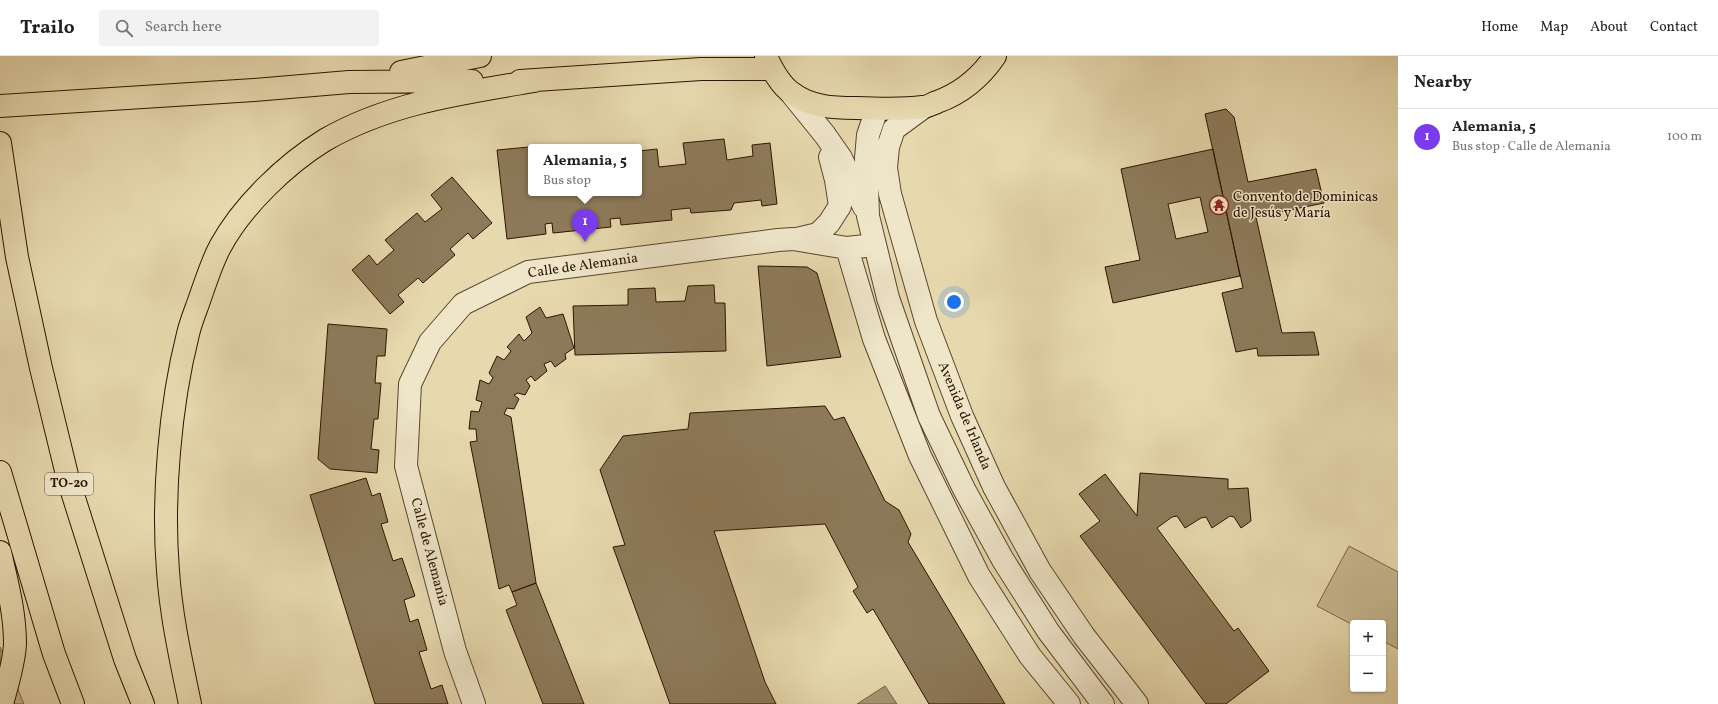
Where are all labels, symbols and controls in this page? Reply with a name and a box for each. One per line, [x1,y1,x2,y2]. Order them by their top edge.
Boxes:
search box [99,10,379,46]
text: Trailo [20,15,75,41]
icon: search [113,17,135,39]
text: Search here [145,17,222,38]
text: Home [1481,18,1518,37]
text: Map [1540,18,1568,37]
text: About [1590,18,1628,37]
text: Contact [1650,18,1698,37]
text: Nearby [1414,71,1472,94]
text: Alemania, 5 [1452,117,1536,138]
text: 1 [1424,128,1430,146]
text: 100 m [1667,128,1702,146]
text: Bus stop · Calle de Alemania [1452,138,1611,156]
popup [528,144,642,196]
text: Alemania, 5 [543,151,627,172]
text: Bus stop [543,172,591,190]
place label: Convento de Dominicas de Jesús y María [1233,188,1378,223]
temple icon: Convento de Dominicas de Jesús y María [1208,194,1230,216]
pin: 1 [572,209,598,242]
street label: Calle de Alemania [527,249,639,283]
your location [944,292,964,312]
street label: Avenida de Irlanda [933,359,995,473]
road number: TO-20 [45,473,93,495]
street label: Calle de Alemania [405,496,453,608]
map controls [1350,620,1386,692]
button: + [1350,620,1386,656]
button: − [1350,656,1386,692]

